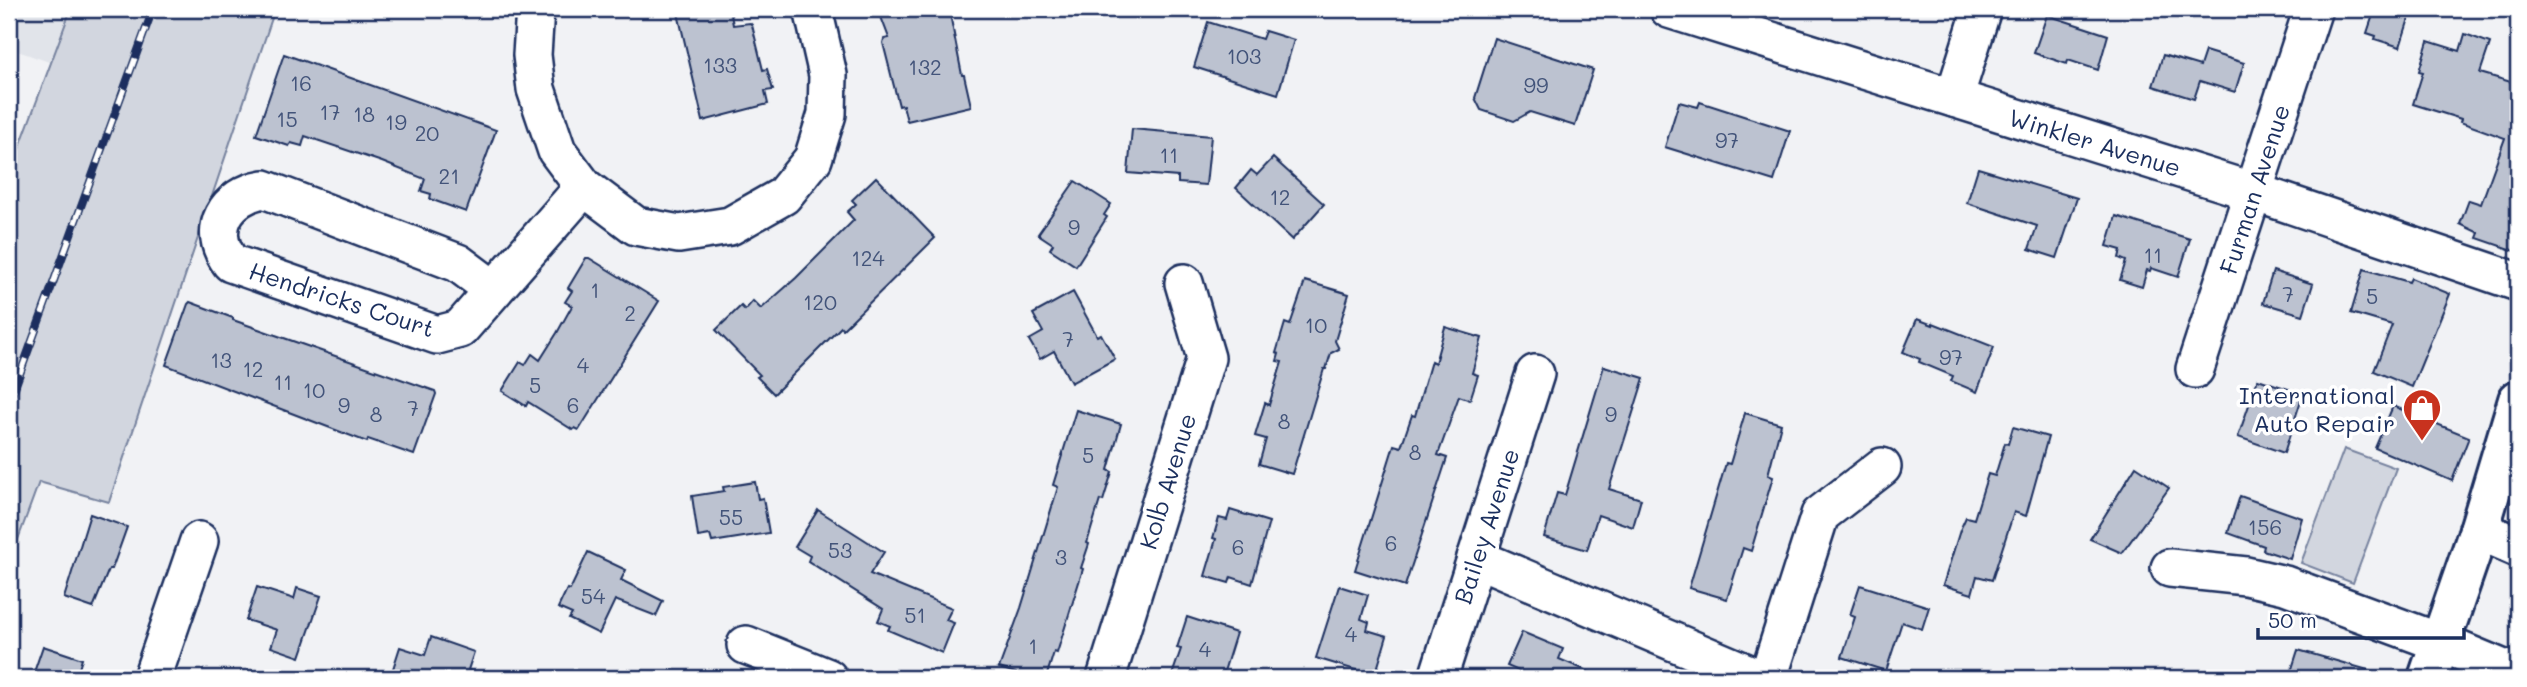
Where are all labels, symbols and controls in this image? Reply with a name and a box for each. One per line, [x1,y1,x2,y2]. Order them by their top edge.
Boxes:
house number: 103 [1227,42,1261,69]
house number: 133 [703,51,737,78]
house number: 132 [908,53,942,80]
house number: 16 [290,69,312,96]
house number: 99 [1524,71,1548,98]
house number: 17 [319,98,341,125]
house number: 18 [353,100,375,127]
street label: Furman Avenue [2212,100,2296,278]
street label: Winkler Avenue [2005,101,2185,183]
house number: 15 [276,105,298,132]
house number: 19 [385,108,407,135]
house number: 20 [415,119,439,146]
house number: 97 [1715,126,1739,153]
house number: 11 [1160,141,1178,168]
house number: 21 [438,162,460,189]
house number: 12 [1269,183,1291,210]
house number: 9 [1068,213,1080,240]
house number: 11 [2144,241,2162,268]
house number: 124 [851,244,885,271]
street label: Hendricks Court [245,254,439,344]
house number: 1 [590,276,600,303]
house number: 7 [2282,280,2294,307]
house number: 5 [2366,282,2378,309]
house number: 120 [803,288,837,315]
house number: 2 [624,299,636,326]
house number: 10 [1305,311,1327,338]
house number: 7 [1062,325,1074,352]
house number: 97 [1939,343,1963,370]
house number: 13 [210,346,232,373]
house number: 4 [577,351,590,378]
house number: 12 [242,355,264,382]
house number: 11 [274,368,292,395]
house number: 5 [529,371,541,398]
house number: 10 [303,376,325,403]
place label: International Auto Repair [2239,379,2395,438]
shop icon: International Auto Repair [2401,387,2443,442]
house number: 9 [338,391,350,418]
house number: 6 [567,391,579,418]
house number: 7 [407,394,419,421]
house number: 8 [370,400,382,427]
house number: 9 [1605,400,1617,427]
house number: 8 [1278,407,1290,434]
street label: Kolb Avenue [1132,409,1202,553]
house number: 8 [1409,438,1421,465]
house number: 5 [1082,441,1094,468]
street label: Bailey Avenue [1446,444,1526,608]
house number: 55 [719,503,743,530]
house number: 156 [2248,513,2282,540]
house number: 6 [1385,529,1397,556]
house number: 6 [1232,533,1244,560]
house number: 53 [828,536,852,563]
house number: 3 [1055,543,1067,570]
house number: 54 [581,582,606,609]
scale bar [2258,596,2464,640]
house number: 51 [904,601,926,628]
text: 50 m [2268,606,2317,633]
house number: 4 [1345,620,1358,647]
house number: 1 [1028,632,1038,659]
house number: 4 [1199,635,1212,662]

